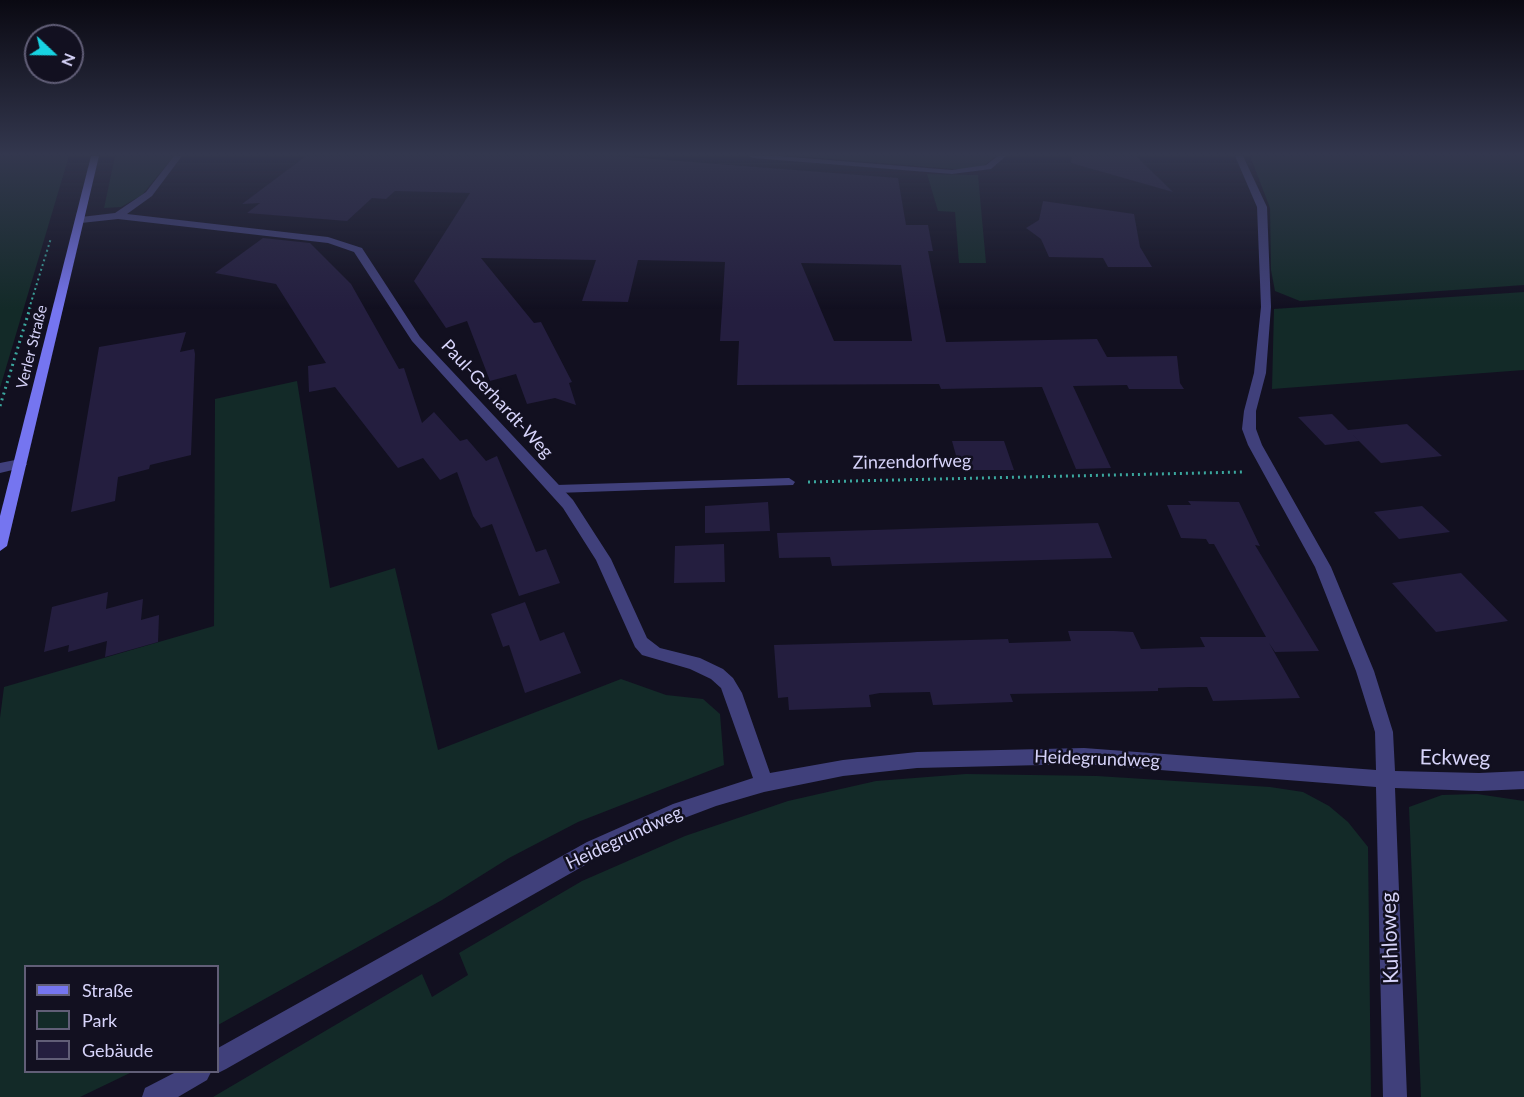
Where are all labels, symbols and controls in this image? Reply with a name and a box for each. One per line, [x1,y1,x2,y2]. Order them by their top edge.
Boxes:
north arrow [24,24,84,84]
text: N [58,51,80,69]
street label: Verler Straße [13,303,51,391]
street label: Paul-Gerhardt-Weg [437,335,557,463]
street label: Zinzendorfweg [852,450,972,474]
street label: Eckweg [1419,745,1491,771]
street label: Heidegrundweg [1034,746,1160,772]
street label: Heidegrundweg [562,802,686,874]
street label: Kuhloweg [1376,892,1404,984]
legend [24,965,219,1073]
text: Straße [82,979,133,1001]
text: Park [82,1009,117,1031]
text: Gebäude [82,1039,153,1061]

